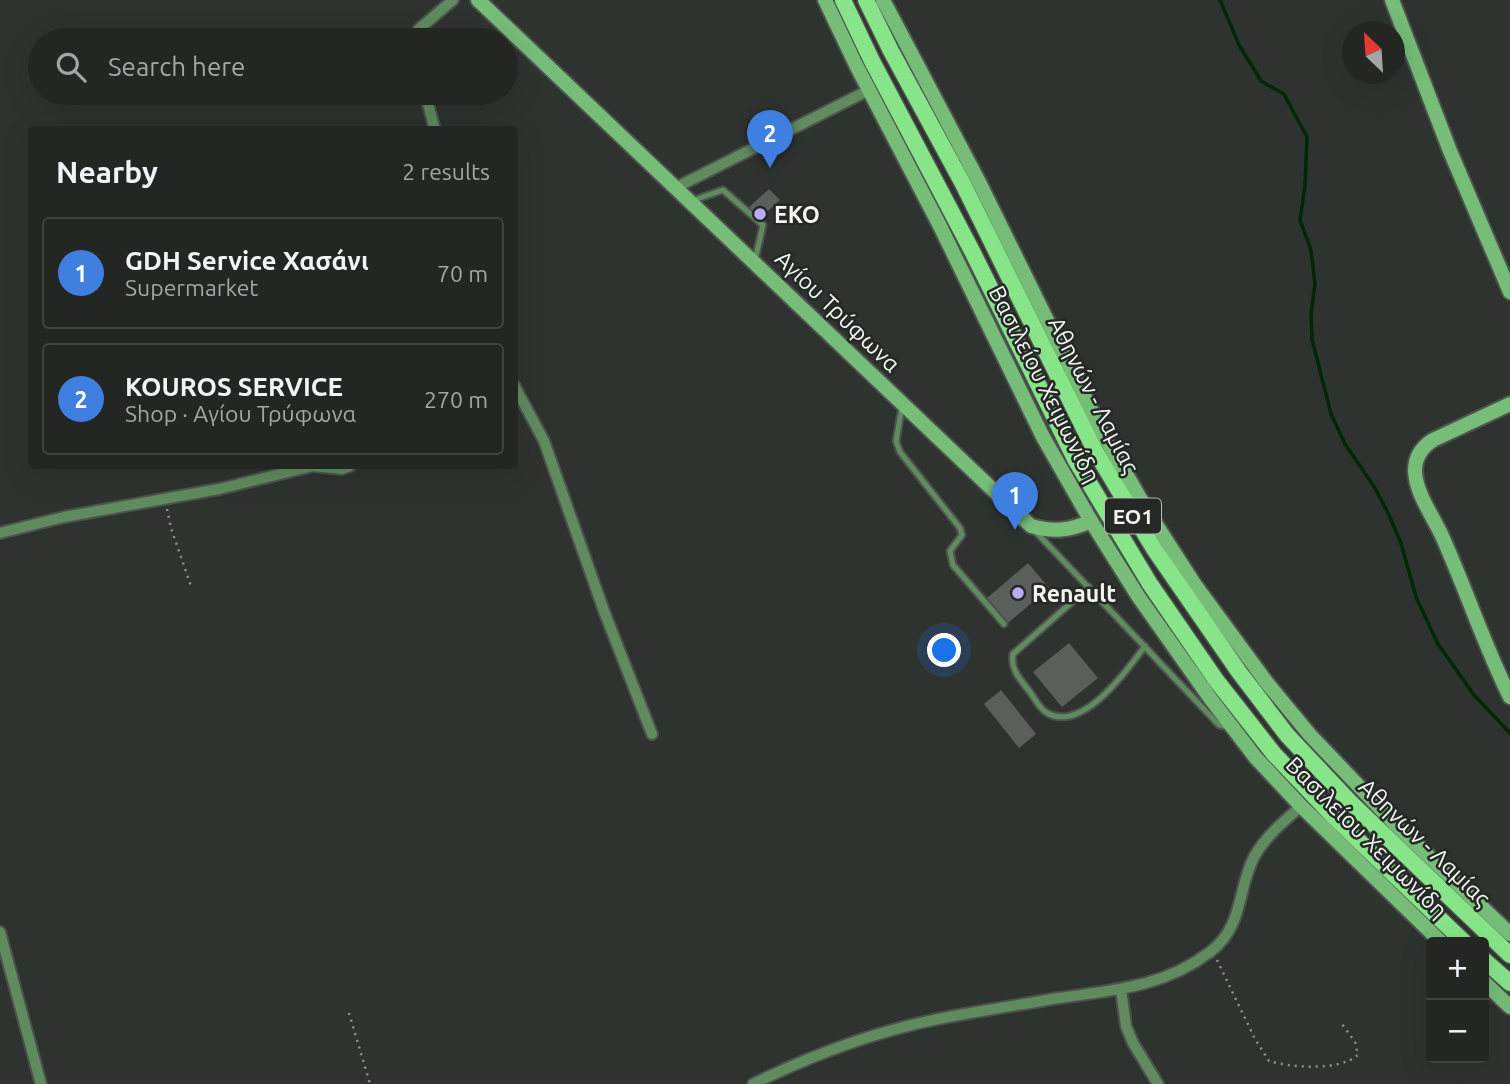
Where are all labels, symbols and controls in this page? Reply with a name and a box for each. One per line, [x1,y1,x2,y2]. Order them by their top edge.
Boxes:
north arrow [1342,21,1405,84]
search box [28,28,518,105]
icon: search [52,48,90,86]
text: Search here [108,52,245,81]
pin: 2 [747,110,793,168]
text: Nearby [56,155,158,189]
text: 2 results [402,159,490,184]
place label: EKO [774,202,820,227]
marker: EKO [752,206,768,222]
street label: Αγίου Τρύφωνα [771,245,905,377]
text: GDH Service Χασάνι [125,246,369,275]
text: 1 [75,261,87,286]
text: 70 m [437,261,488,286]
text: Supermarket [125,275,258,300]
street label: Βασιλείου Χειμωνίδη [985,281,1105,487]
street label: Αθηνών - Λαμίας [1043,313,1144,478]
text: KOUROS SERVICE [125,372,343,401]
text: 2 [75,387,87,412]
text: 270 m [424,387,488,412]
text: Shop · Αγίου Τρύφωνα [125,401,356,426]
pin: 1 [992,472,1038,530]
road number: ΕΟ1 [1105,498,1161,534]
place label: Renault [1032,581,1116,606]
marker: Renault [1010,585,1026,601]
your location [927,633,961,667]
street label: Βασιλείου Χειμωνίδη [1281,751,1453,923]
street label: Αθηνών - Λαμίας [1354,773,1495,911]
map controls [1426,937,1489,1063]
button: + [1426,937,1489,1000]
button: − [1426,1000,1489,1063]

